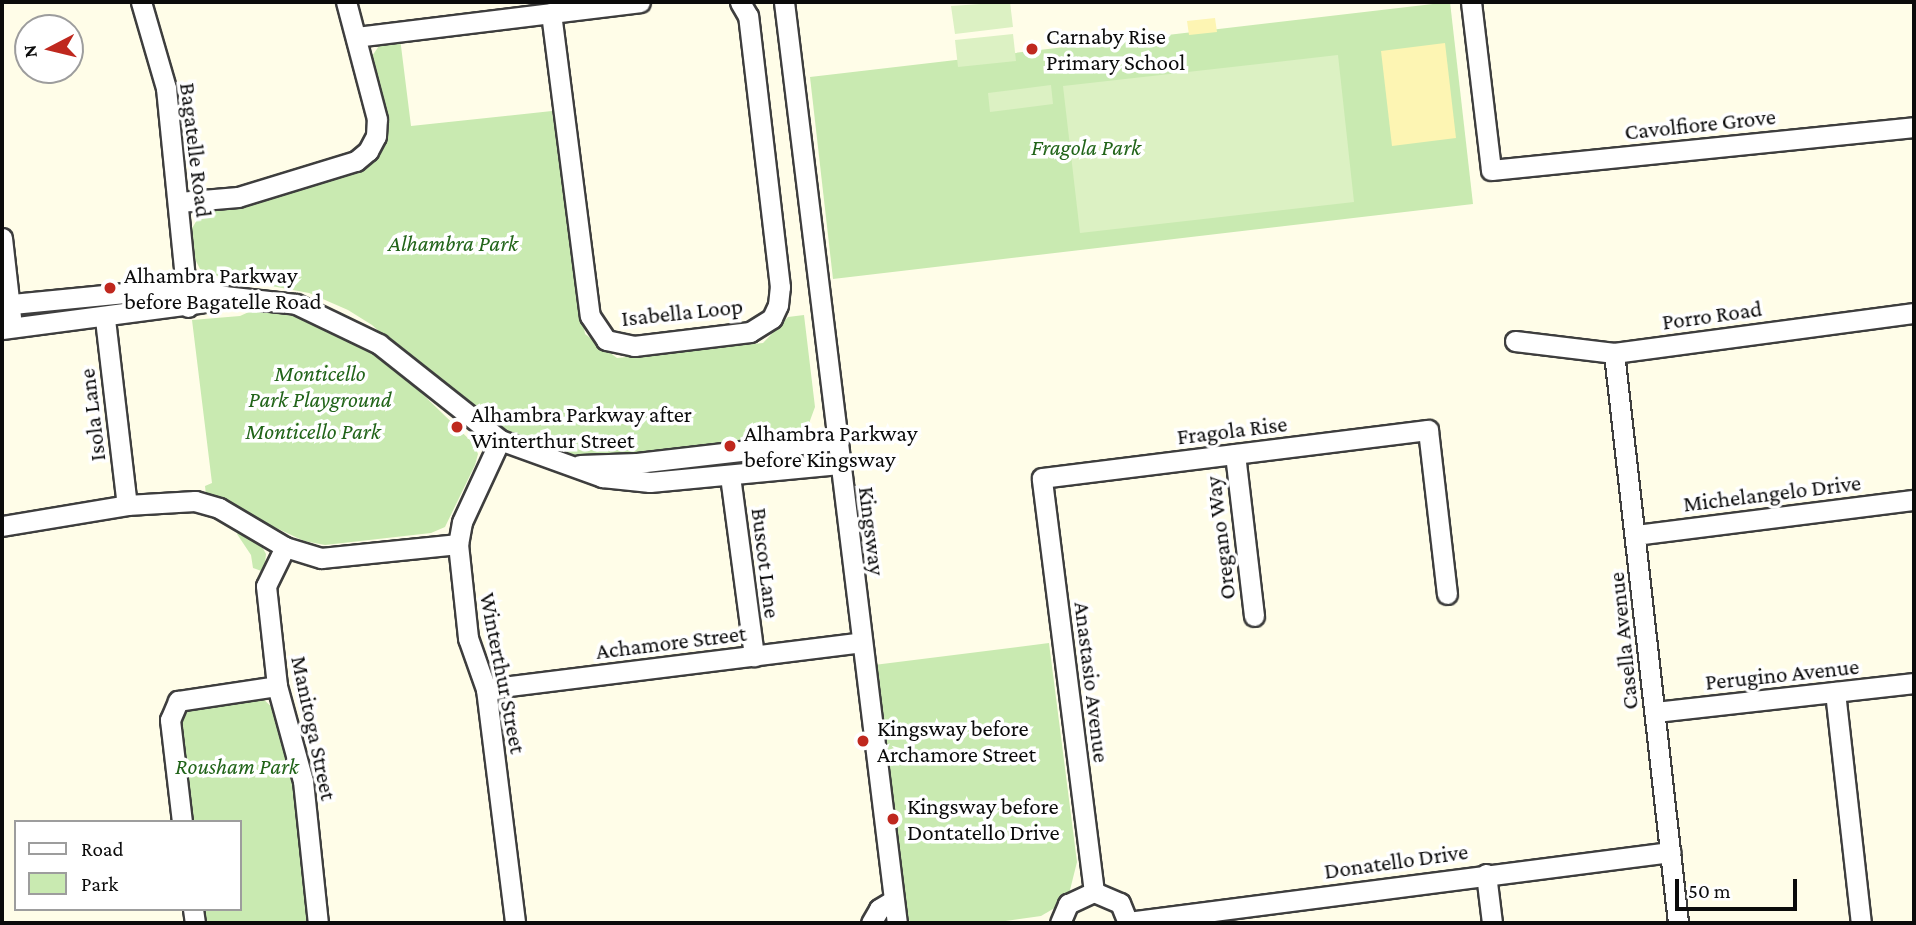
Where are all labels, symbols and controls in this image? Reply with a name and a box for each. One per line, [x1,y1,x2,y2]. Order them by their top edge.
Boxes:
north arrow [14,14,84,84]
place label: Carnaby Rise Primary School [1046,22,1185,76]
marker: Carnaby Rise Primary School [1024,41,1040,57]
text: N [18,44,41,59]
street label: Bagatelle Road [174,81,218,219]
street label: Cavolfiore Grove [1623,102,1777,146]
park label: Fragola Park [1031,133,1141,161]
park label: Alhambra Park [388,229,518,257]
place label: Alhambra Parkway before Bagatelle Road [124,261,322,315]
marker: Alhambra Parkway before Bagatelle Road [102,280,118,296]
street label: Isabella Loop [620,292,744,332]
street label: Porro Road [1660,294,1764,336]
park label: Monticello Park Playground [248,359,392,413]
street label: Isola Lane [73,367,111,463]
place label: Alhambra Parkway after Winterthur Street [471,400,692,454]
street label: Fragola Rise [1175,410,1289,450]
park label: Monticello Park [245,417,381,445]
marker: Alhambra Parkway after Winterthur Street [449,419,465,435]
place label: Alhambra Parkway before Kingsway [744,419,917,473]
marker: Alhambra Parkway before Kingsway [722,438,738,454]
street label: Michelangelo Drive [1682,468,1862,518]
street label: Oregano Way [1199,475,1241,601]
street label: Kingsway [853,485,891,577]
street label: Buscot Lane [746,506,786,620]
street label: Casella Avenue [1602,571,1644,711]
street label: Winterthur Street [474,590,532,756]
street label: Anastasio Avenue [1068,600,1116,764]
street label: Achamore Street [594,619,748,665]
street label: Perugino Avenue [1704,652,1860,696]
street label: Manitoga Street [285,653,343,803]
place label: Kingsway before Archamore Street [877,714,1036,768]
marker: Kingsway before Archamore Street [855,733,871,749]
park label: Rousham Park [175,752,299,780]
place label: Kingsway before Dontatello Drive [907,792,1060,846]
marker: Kingsway before Dontatello Drive [885,811,901,827]
legend [14,820,242,911]
text: Road [81,837,124,861]
street label: Donatello Drive [1322,837,1470,885]
scale bar [1678,866,1800,910]
text: Park [81,872,118,896]
text: 50 m [1688,879,1731,903]

